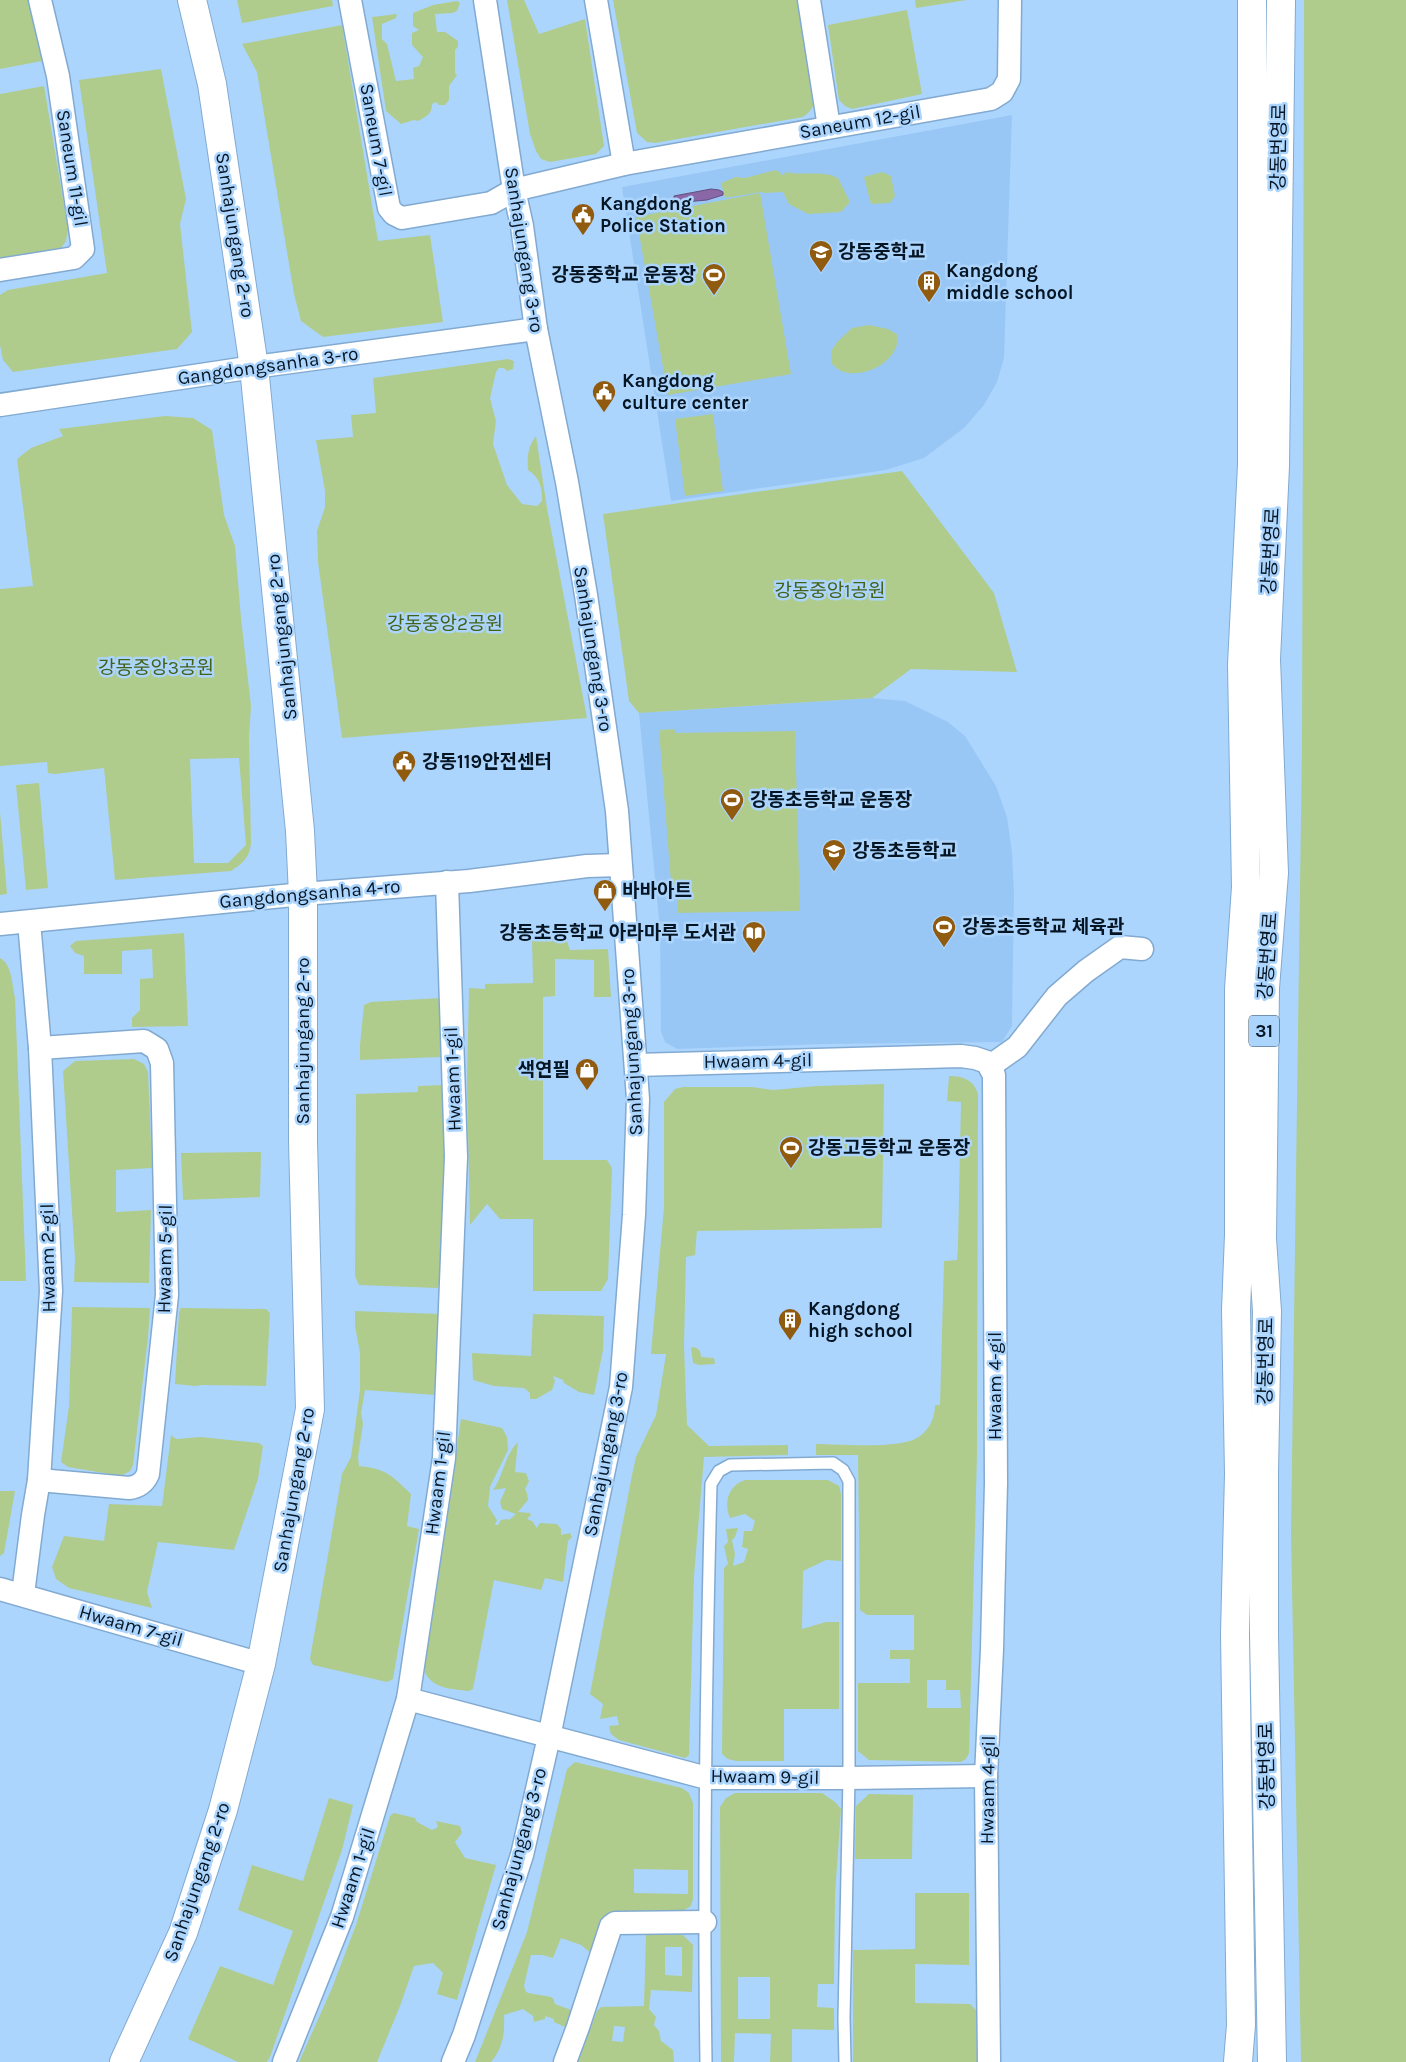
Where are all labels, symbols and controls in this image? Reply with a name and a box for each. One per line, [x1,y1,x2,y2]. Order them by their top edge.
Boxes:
street label: Saneum 7-gil [355,82,397,198]
street label: Saneum 12-gil [798,101,922,143]
street label: 강동번영로 [1267,103,1291,191]
street label: Saneum 11-gil [52,108,92,228]
street label: Sanhajungang 2-ro [211,151,259,319]
street label: Sanhajungang 3-ro [500,166,548,334]
place label: Kangdong Police Station [600,193,726,237]
public building icon: Kangdong Police Station [570,202,596,236]
school or university icon: 강동중학교 [808,239,834,273]
place label: 강동중학교 [838,241,925,263]
place label: Kangdong middle school [946,260,1073,304]
sports icon: 강동중학교 운동장 [701,262,727,296]
place label: 강동중학교 운동장 [551,264,696,286]
building icon: Kangdong middle school [916,269,942,303]
street label: Gangdongsanha 3-ro [176,342,360,390]
place label: Kangdong culture center [622,370,749,414]
public building icon: Kangdong culture center [591,379,617,413]
street label: 강동번영로 [1258,507,1284,595]
street label: Sanhajungang 2-ro [262,553,302,721]
street label: Sanhajungang 3-ro [569,565,617,733]
park label: 강동중앙1공원 [774,580,886,602]
park label: 강동중앙2공원 [387,613,503,635]
park label: 강동중앙3공원 [98,657,214,679]
public building icon: 강동119안전센터 [391,749,417,783]
place label: 강동119안전센터 [422,751,552,773]
sports icon: 강동초등학교 운동장 [719,787,745,821]
place label: 강동초등학교 운동장 [750,789,912,811]
school or university icon: 강동초등학교 [821,838,847,872]
place label: 강동초등학교 [852,840,957,862]
street label: Gangdongsanha 4-ro [219,875,401,913]
shop icon: 바바아트 [592,878,618,912]
place label: 바바아트 [622,880,692,902]
street label: 강동번영로 [1254,912,1282,1000]
sports icon: 강동초등학교 체육관 [931,914,957,948]
place label: 강동초등학교 체육관 [962,916,1125,938]
library icon: 강동초등학교 아라마루 도서관 [741,920,767,954]
place label: 강동초등학교 아라마루 도서관 [499,922,737,944]
street label: Sanhajungang 2-ro [292,957,314,1125]
street label: Sanhajungang 3-ro [617,968,647,1136]
road number: 31 [1249,1016,1279,1046]
street label: Hwaam 1-gil [440,1027,466,1131]
street label: Hwaam 4-gil [704,1049,812,1073]
shop icon: 색연필 [574,1057,600,1091]
place label: 색연필 [518,1059,570,1081]
sports icon: 강동고등학교 운동장 [778,1135,804,1169]
place label: 강동고등학교 운동장 [808,1137,970,1159]
street label: Hwaam 2-gil [36,1203,60,1313]
street label: Hwaam 5-gil [153,1204,177,1314]
place label: Kangdong high school [808,1298,913,1342]
building icon: Kangdong high school [777,1307,803,1341]
street label: 강동번영로 [1254,1317,1278,1405]
street label: Hwaam 4-gil [984,1332,1006,1440]
street label: Sanhajungang 3-ro [579,1370,633,1538]
street label: Sanhajungang 2-ro [269,1406,319,1574]
street label: Hwaam 1-gil [421,1430,455,1536]
street label: Hwaam 7-gil [77,1601,185,1651]
street label: 강동번영로 [1255,1722,1279,1810]
street label: Hwaam 4-gil [976,1736,1000,1844]
street label: Sanhajungang 3-ro [487,1765,551,1933]
street label: Hwaam 9-gil [710,1765,820,1789]
street label: Sanhajungang 2-ro [159,1799,235,1965]
street label: Hwaam 1-gil [326,1825,380,1931]

